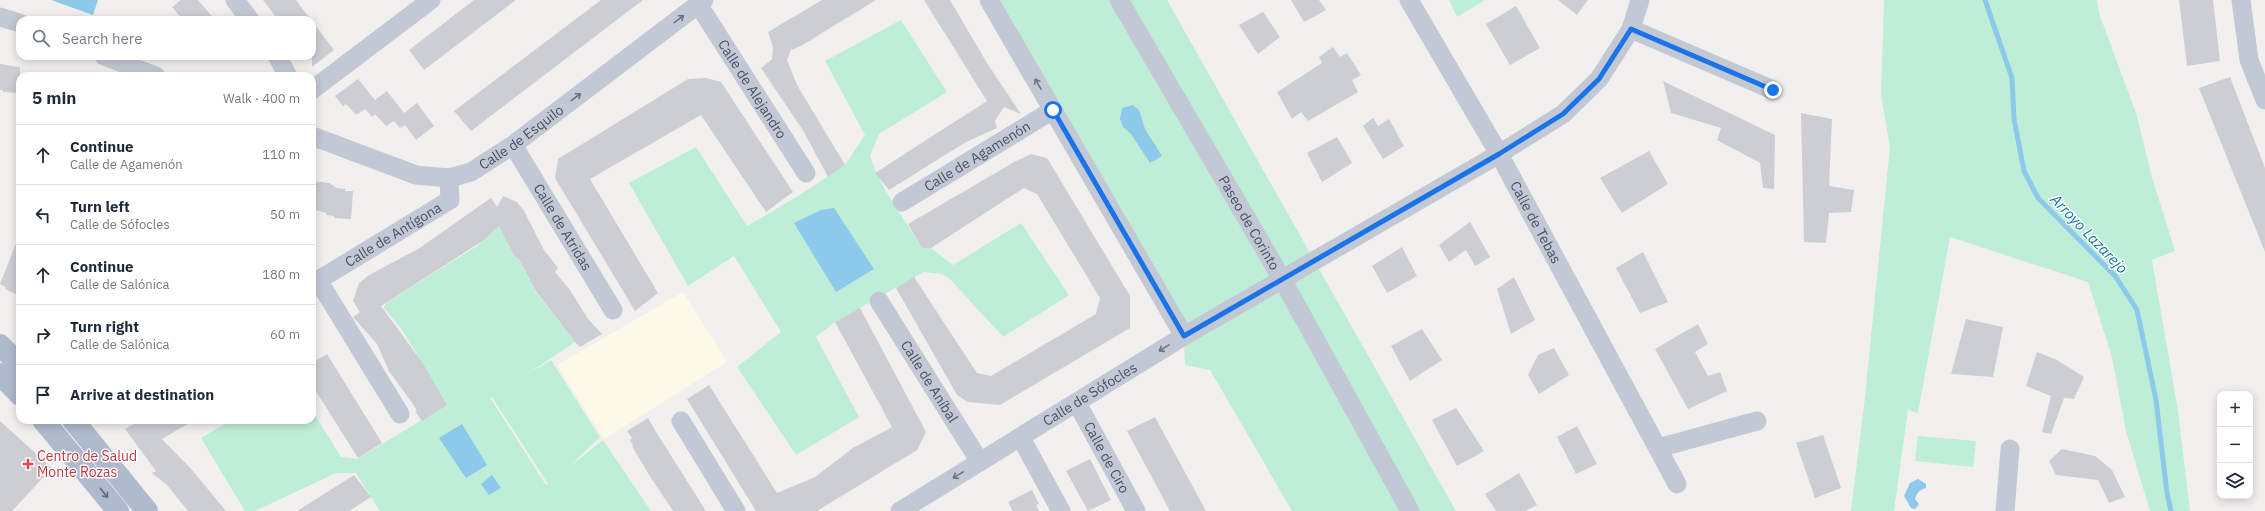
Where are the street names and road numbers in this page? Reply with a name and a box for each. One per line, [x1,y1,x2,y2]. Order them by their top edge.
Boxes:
street label: Calle de Alejandro [714,36,791,142]
street label: Calle de Esquilo [475,101,567,174]
street label: Calle de Agamenón [921,117,1034,195]
street label: Paseo de Corinto [1215,172,1284,273]
street label: Calle de Tebas [1506,178,1565,267]
street label: Calle de Atridas [529,180,596,274]
street label: Calle de Antígona [342,198,445,271]
street label: Calle de Aníbal [897,337,962,426]
street label: Calle de Sófocles [1039,358,1140,430]
street label: Calle de Ciro [1080,418,1134,497]

